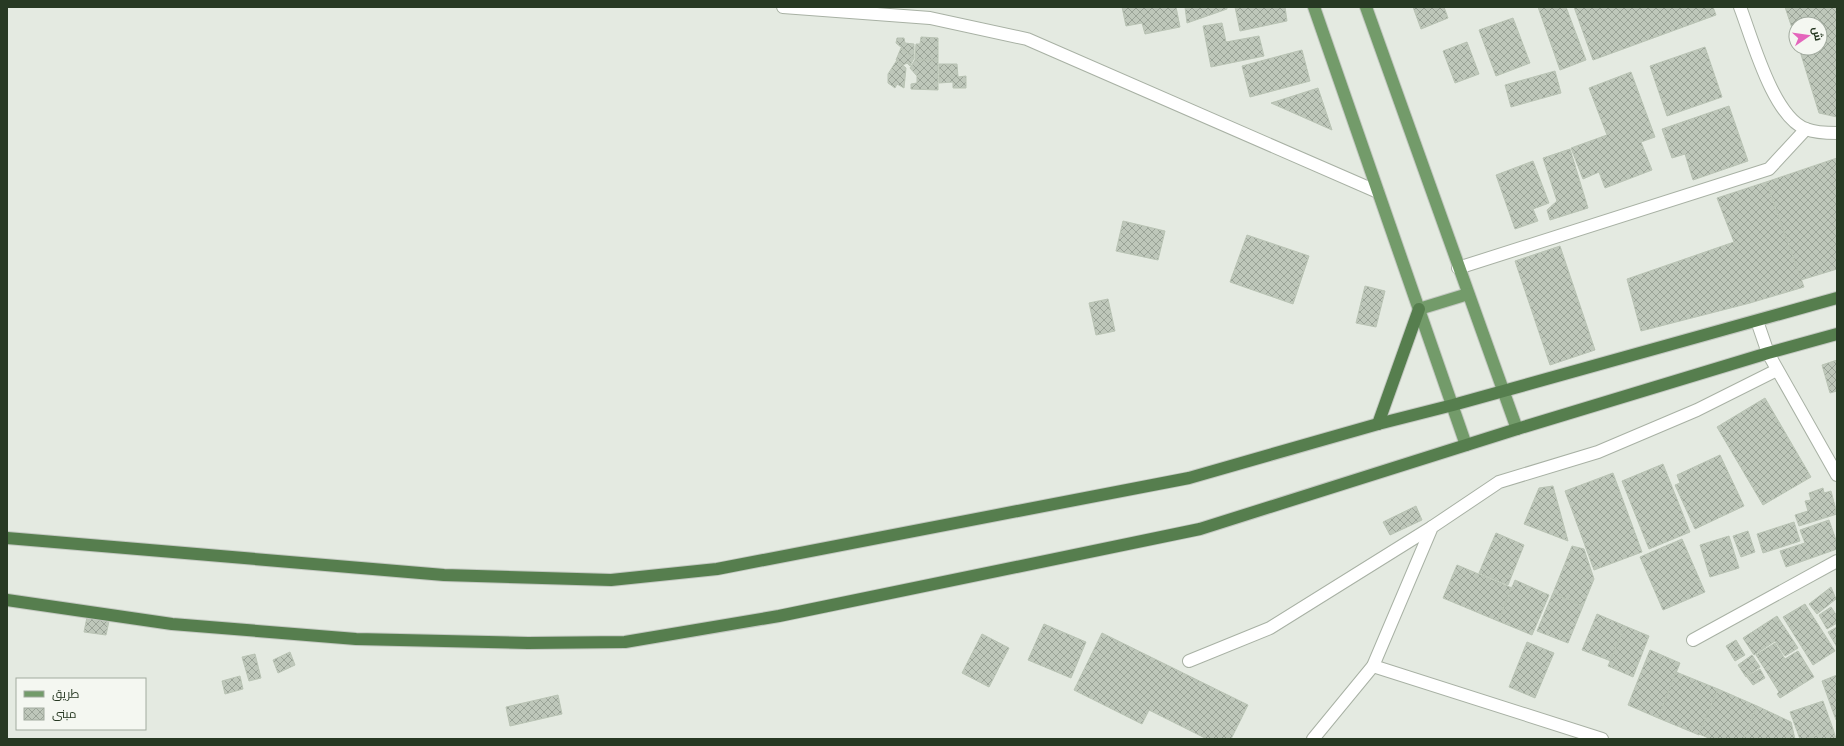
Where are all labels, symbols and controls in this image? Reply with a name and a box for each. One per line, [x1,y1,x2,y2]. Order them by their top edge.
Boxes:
north arrow [1788,16,1828,56]
text: ش [1809,26,1825,42]
legend [16,678,146,730]
text: طريق [52,687,80,701]
text: مبنى [52,707,77,721]

